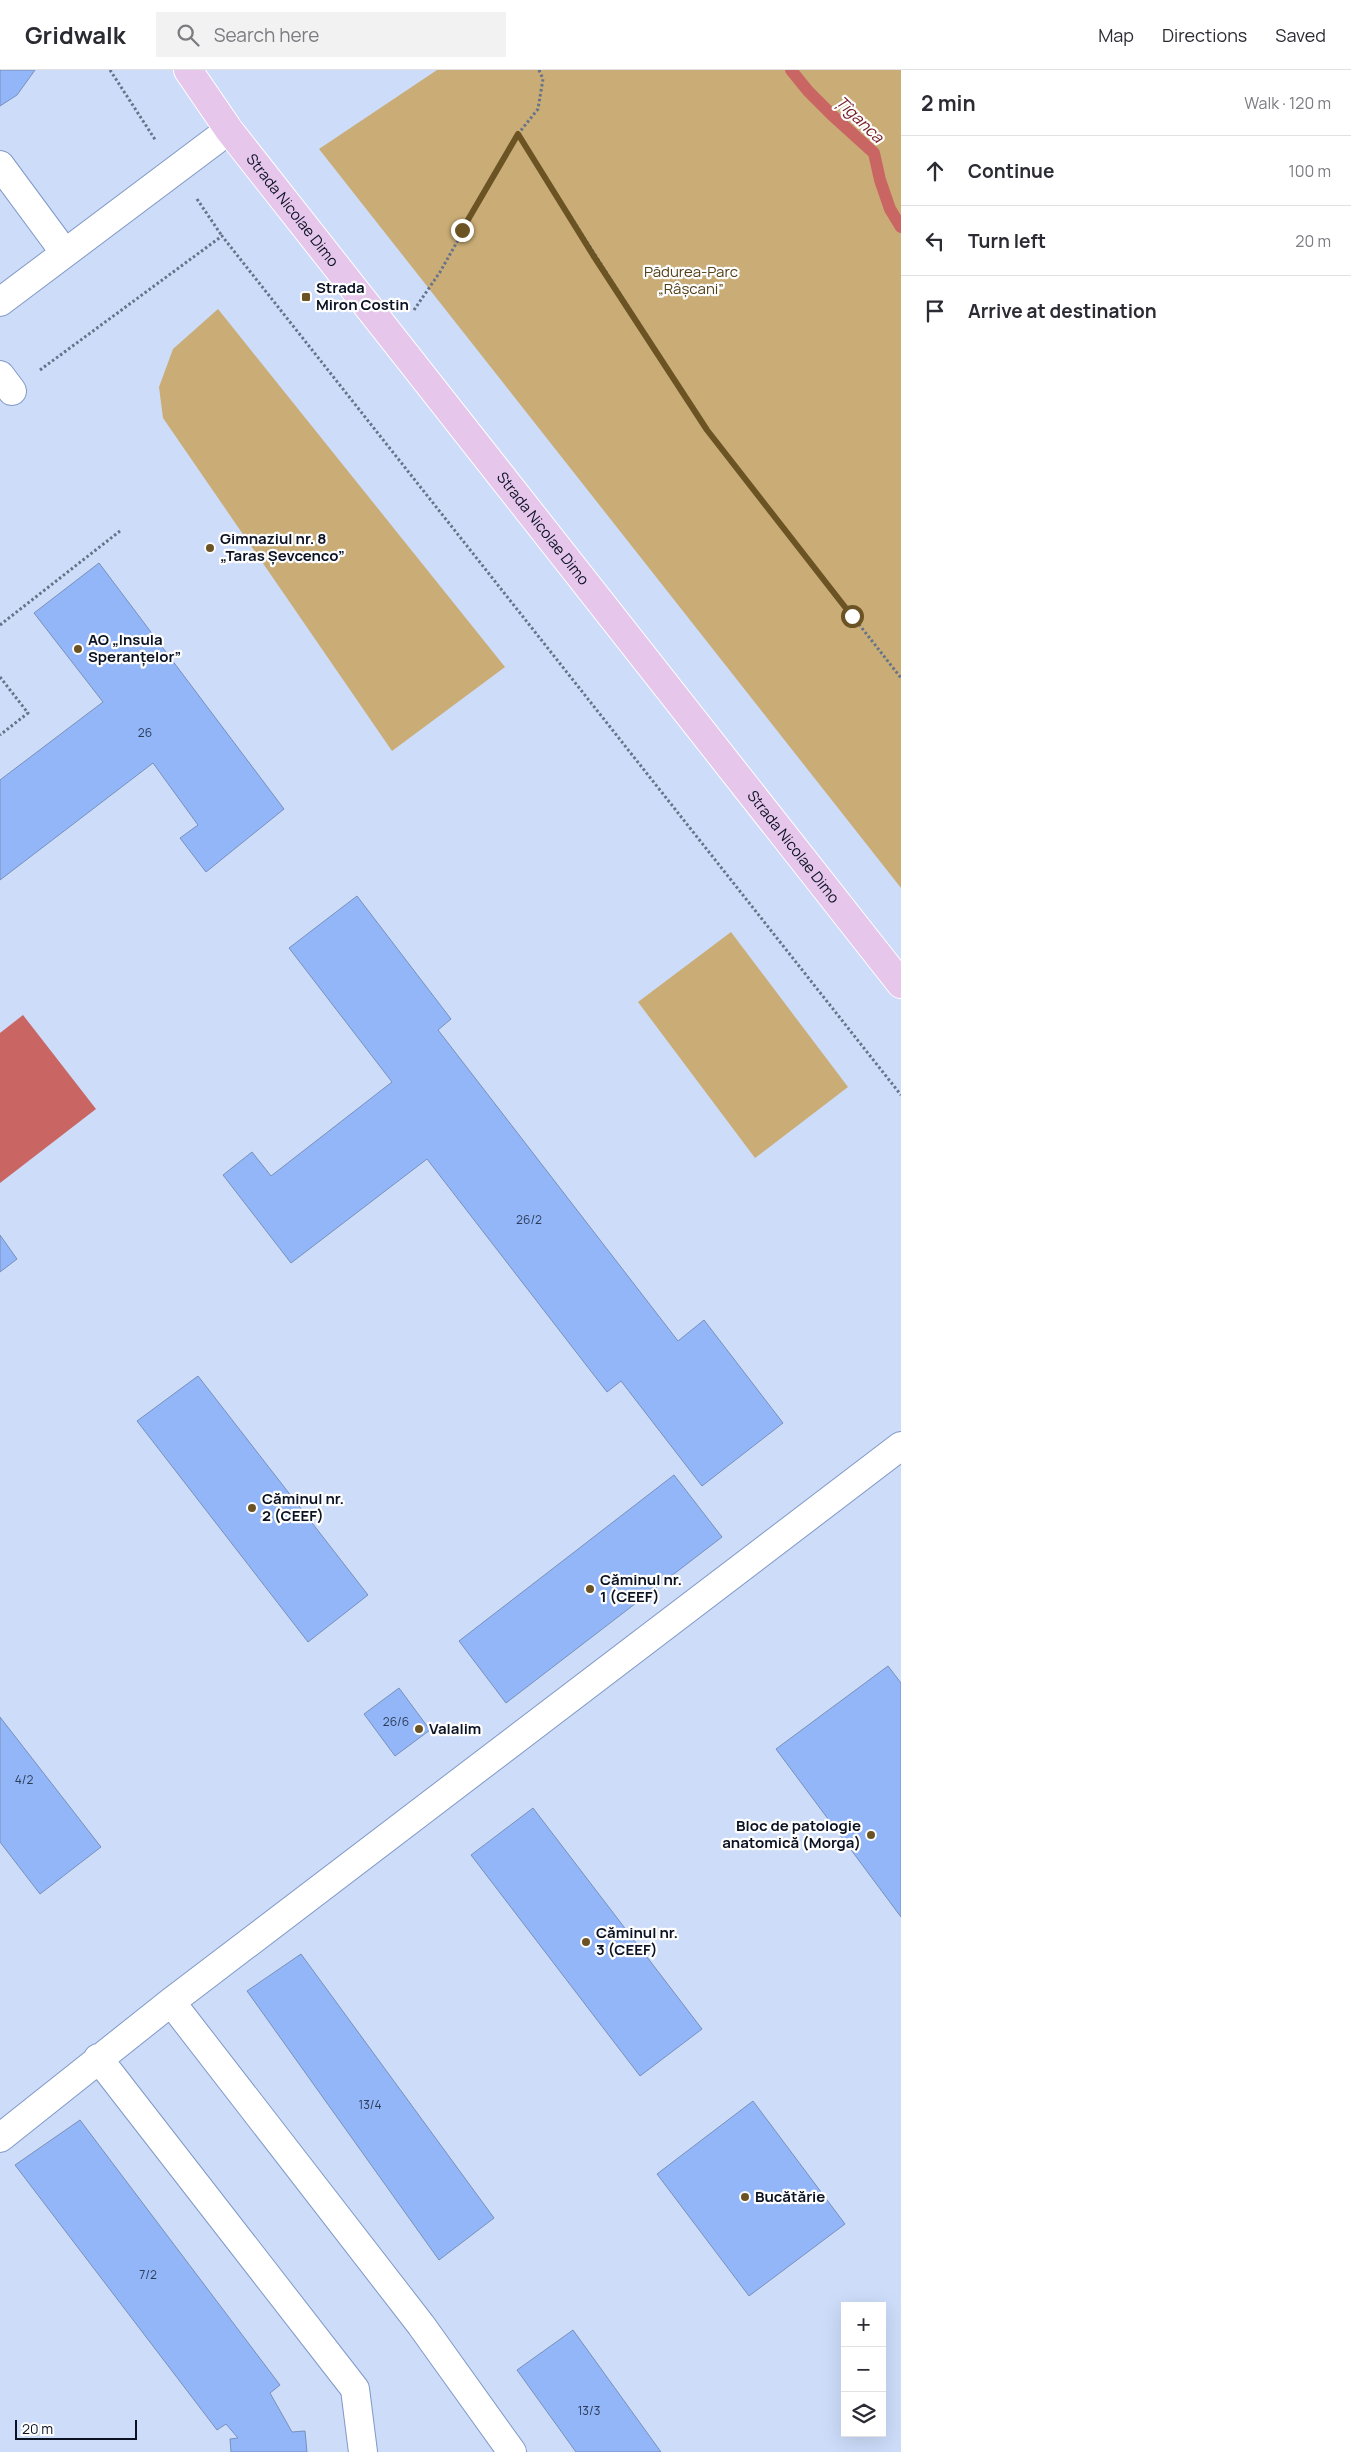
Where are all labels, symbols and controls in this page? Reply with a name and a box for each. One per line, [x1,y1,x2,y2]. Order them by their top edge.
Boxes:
search box [156,12,506,57]
text: Gridwalk [25,18,126,51]
icon: search [174,21,202,49]
text: Search here [214,22,319,48]
text: Map [1098,23,1134,47]
text: Directions [1162,23,1247,47]
text: Saved [1275,23,1326,47]
text: 2 min [921,89,976,117]
water label: Țîganca [831,91,890,148]
text: Walk · 120 m [1244,92,1331,114]
street label: Strada Nicolae Dimo [242,149,344,271]
icon: ahead [921,157,949,185]
text: Continue [968,158,1054,184]
text: 100 m [1288,160,1331,182]
route end [451,219,474,242]
icon: left [921,227,949,255]
text: Turn left [968,228,1046,254]
text: 20 m [1295,230,1331,252]
park label: Pădurea-Parc „Râșcani” [644,261,738,299]
place label: Strada Miron Costin [316,277,409,315]
marker: Strada Miron Costin [300,291,312,303]
icon: arrive [921,297,949,325]
text: Arrive at destination [968,298,1157,324]
street label: Strada Nicolae Dimo [492,467,594,589]
place label: Gimnaziul nr. 8 „Taras Șevcenco” [220,528,345,566]
marker: Gimnaziul nr. 8 „Taras Șevcenco” [204,542,216,554]
route start [841,605,864,628]
place label: AO „Insula Speranțelor” [88,629,181,667]
marker: AO „Insula Speranțelor” [72,643,84,655]
house number: 26 [138,724,152,741]
street label: Strada Nicolae Dimo [742,786,845,908]
house number: 26/2 [516,1211,542,1228]
place label: Căminul nr. 2 (CEEF) [262,1488,344,1526]
marker: Căminul nr. 2 (CEEF) [246,1502,258,1514]
place label: Căminul nr. 1 (CEEF) [600,1569,682,1607]
marker: Căminul nr. 1 (CEEF) [584,1583,596,1595]
house number: 26/6 [383,1713,409,1730]
place label: Valalim [429,1718,481,1739]
marker: Valalim [413,1723,425,1735]
house number: 4/2 [15,1771,33,1788]
place label: Bloc de patologie anatomică (Morga) [722,1815,861,1853]
marker: Bloc de patologie anatomică (Morga) [865,1829,877,1841]
place label: Căminul nr. 3 (CEEF) [596,1922,678,1960]
marker: Căminul nr. 3 (CEEF) [580,1936,592,1948]
house number: 13/4 [358,2096,382,2113]
place label: Bucătărie [755,2186,825,2207]
marker: Bucătărie [739,2191,751,2203]
house number: 7/2 [139,2266,157,2283]
map controls [841,2302,886,2437]
button: + [841,2302,886,2347]
button: − [841,2347,886,2392]
button: layers [841,2392,886,2437]
house number: 13/3 [578,2402,600,2419]
scale bar [15,2417,138,2440]
text: 20 m [22,2419,53,2438]

